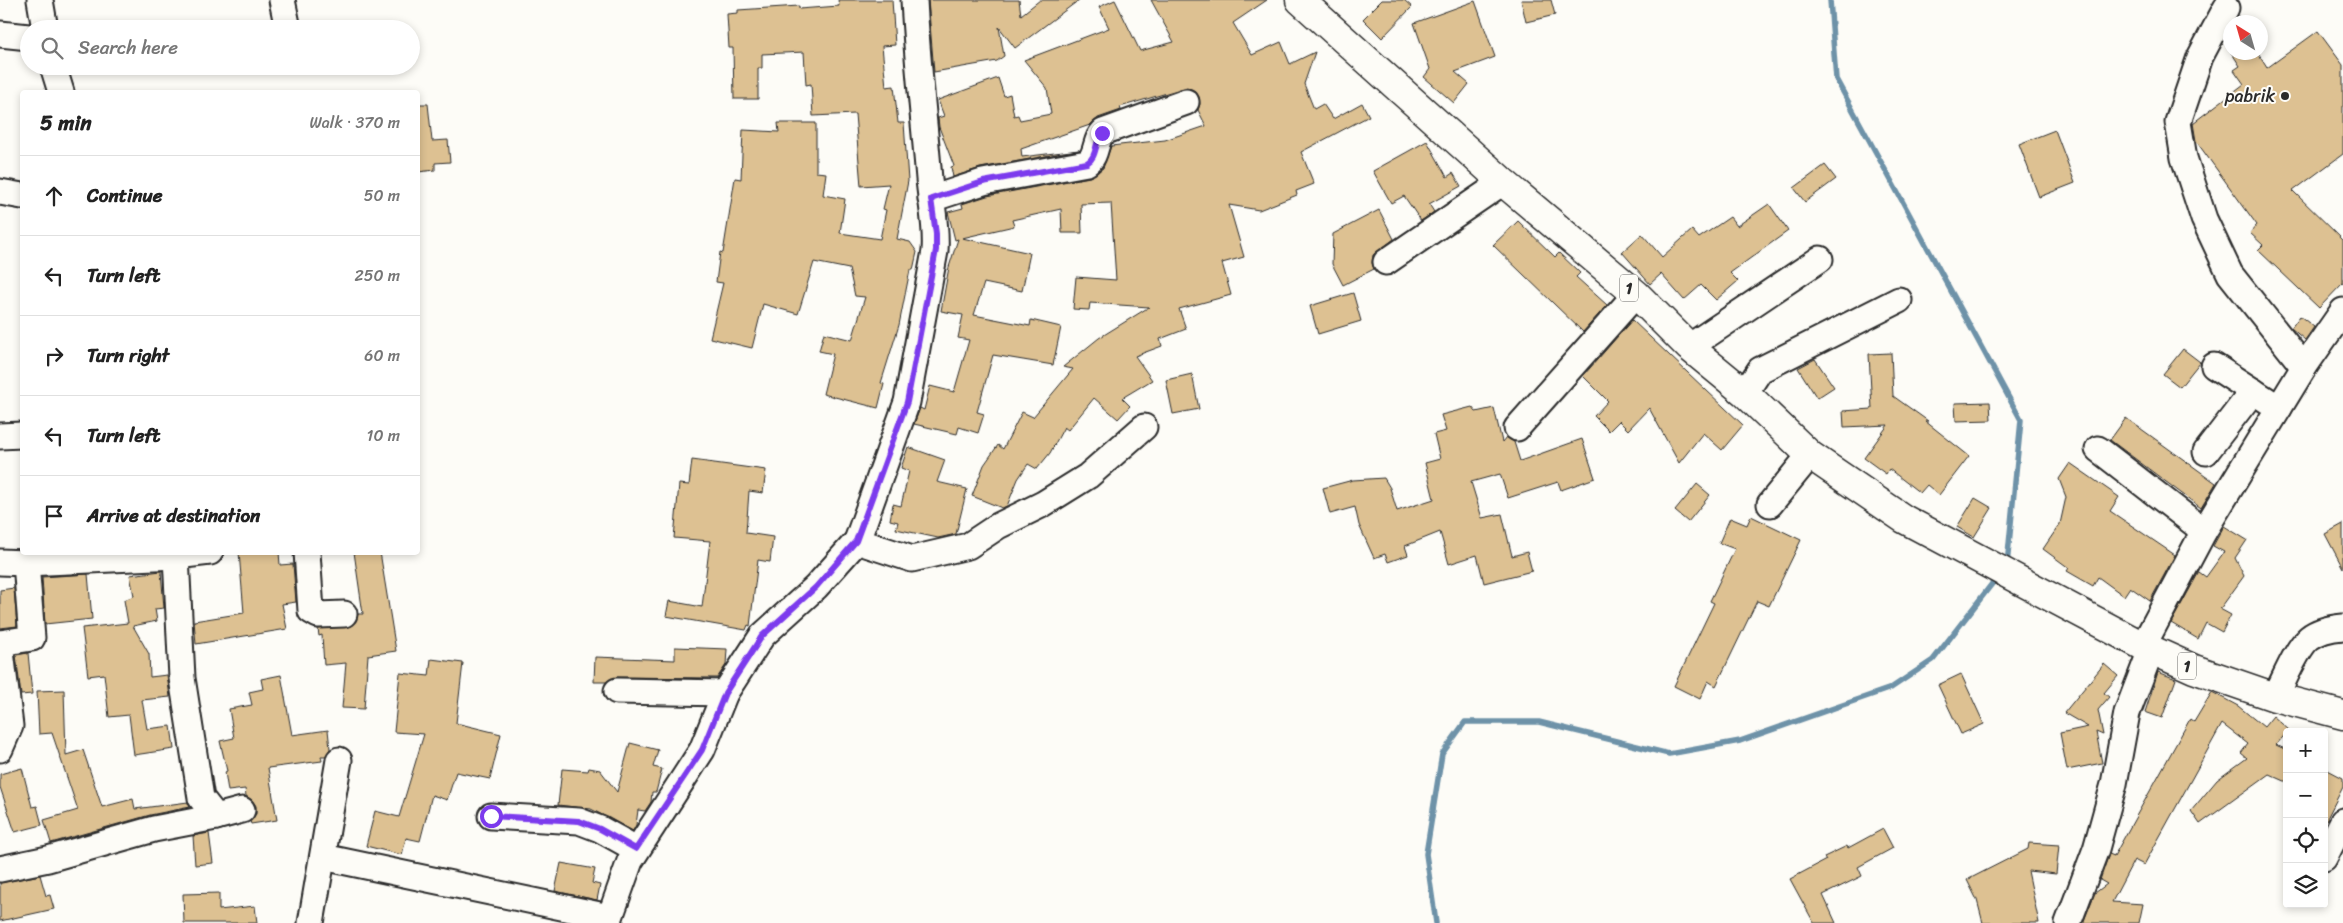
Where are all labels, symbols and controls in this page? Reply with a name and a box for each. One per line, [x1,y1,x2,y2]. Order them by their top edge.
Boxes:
north arrow [2223,15,2268,60]
search box [20,20,420,75]
text: Search here [78,31,178,64]
icon: search [38,34,66,62]
place label: pabrik [2224,80,2275,112]
marker: pabrik [2279,90,2291,102]
text: 5 min [40,104,92,142]
text: Walk · 370 m [309,108,400,137]
route end [1091,122,1114,145]
text: Continue [87,179,163,212]
text: 50 m [364,181,400,210]
icon: ahead [40,182,68,210]
text: Turn left [87,259,160,292]
text: 250 m [354,261,400,290]
icon: left [40,262,68,290]
road number: 1 [1620,274,1638,302]
text: Turn right [87,339,169,372]
text: 60 m [364,341,400,370]
icon: right [40,342,68,370]
text: Turn left [87,419,160,452]
text: 10 m [367,421,400,450]
icon: left [40,422,68,450]
text: Arrive at destination [87,499,260,532]
icon: arrive [40,502,68,530]
road number: 1 [2178,652,2196,679]
map controls [2283,728,2328,908]
button: + [2283,728,2328,773]
button: − [2283,773,2328,818]
route start [480,805,503,828]
button: locate [2283,818,2328,863]
button: layers [2283,863,2328,908]

